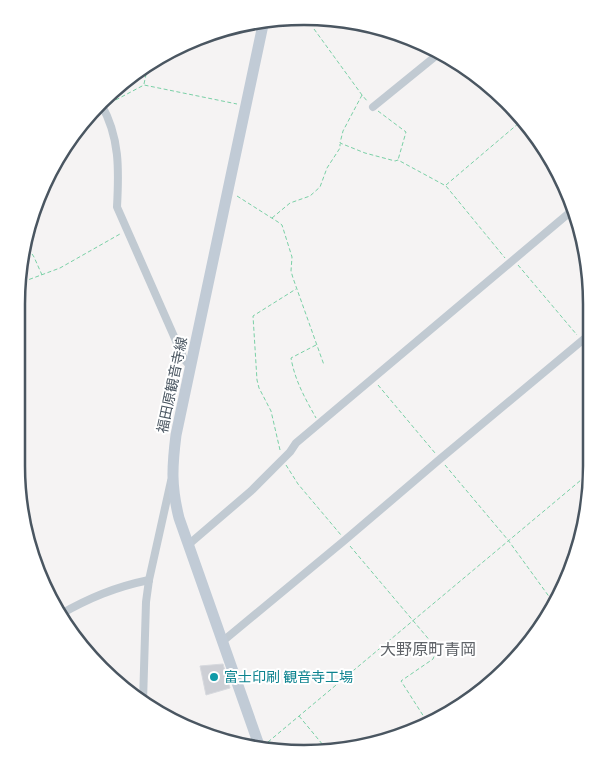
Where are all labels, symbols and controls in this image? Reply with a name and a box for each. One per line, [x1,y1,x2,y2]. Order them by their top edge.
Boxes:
street label: 福田原観音寺線 [154,335,190,435]
district label: 大野原町青岡 [380,640,476,658]
place label: 富士印刷 観音寺工場 [224,669,353,685]
marker: 富士印刷 観音寺工場 [208,671,220,683]

